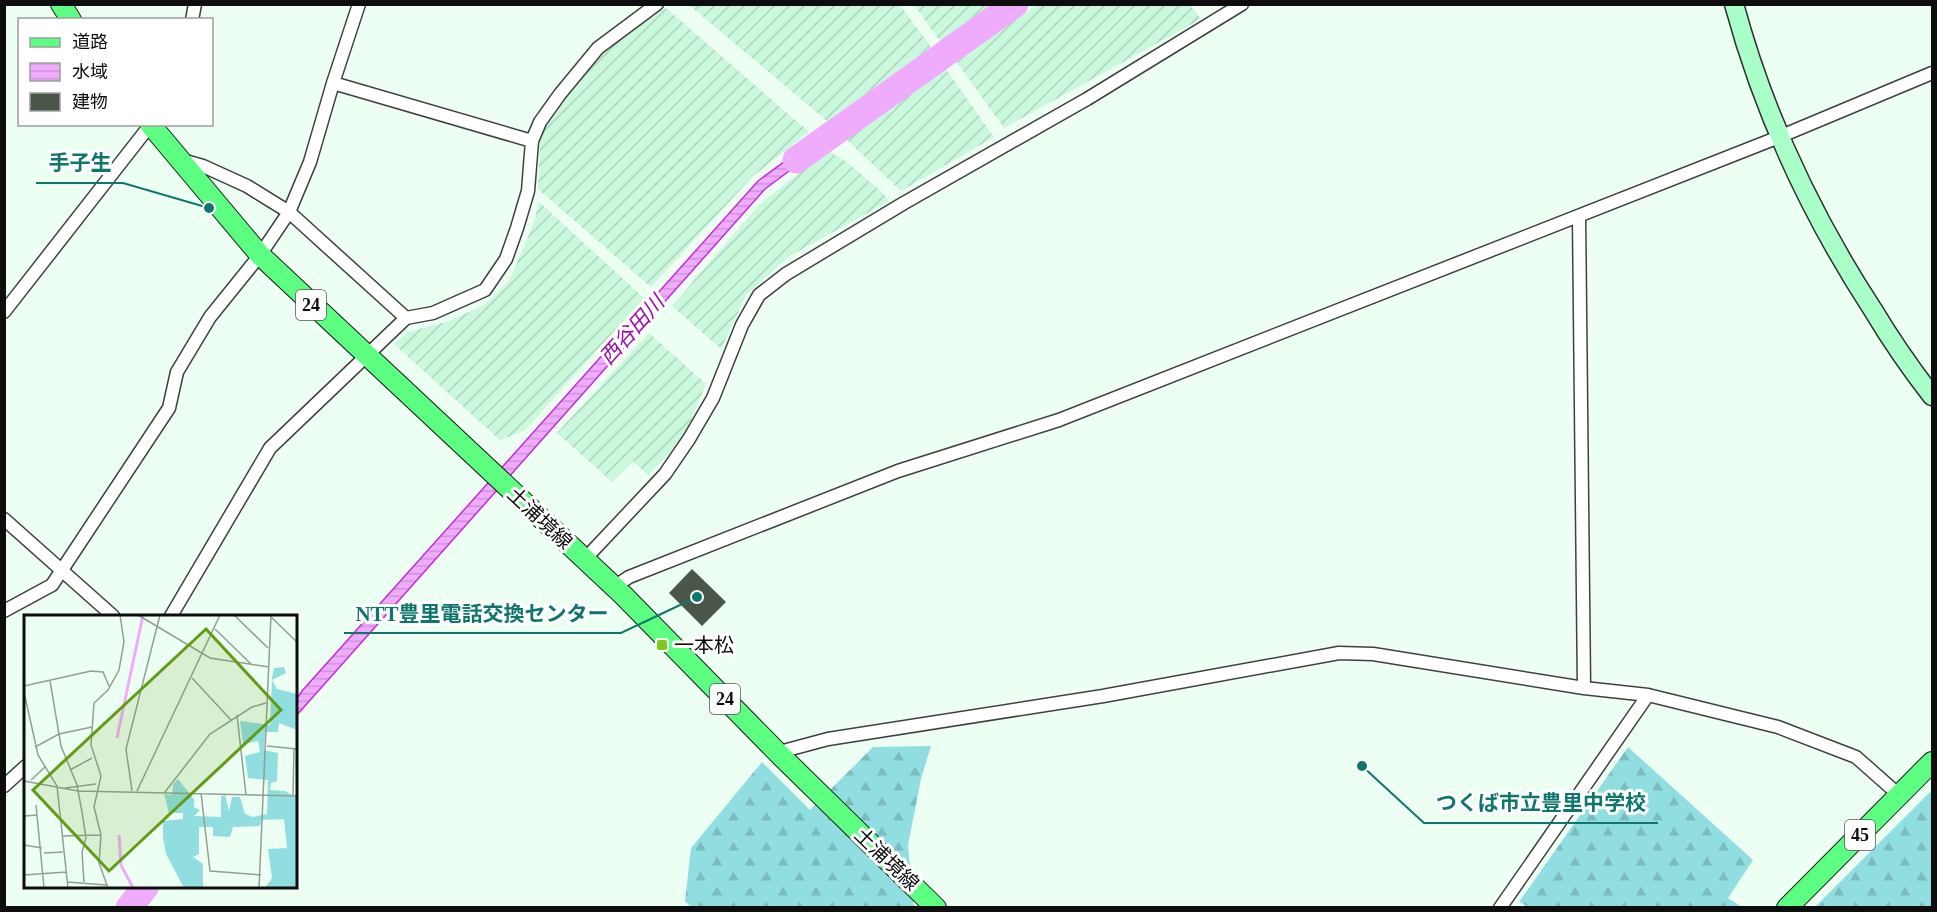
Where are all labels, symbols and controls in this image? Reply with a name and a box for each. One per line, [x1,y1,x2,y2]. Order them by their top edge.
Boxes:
legend [18,18,213,126]
text: 道路 [72,32,108,52]
text: 水域 [72,62,108,82]
text: 建物 [72,92,108,112]
callout: 手子生 [36,144,123,183]
text: 手子生 [49,151,112,175]
water label: 西谷田川 [595,289,670,369]
road number: 24 [296,290,326,320]
street label: 土浦境線 [503,483,577,553]
callout: NTT豊里電話交換センター [344,594,621,633]
text: NTT豊里電話交換センター [355,602,609,626]
inset map [24,615,297,888]
place label: 一本松 [674,634,734,656]
marker: 一本松 [655,638,669,652]
road number: 24 [710,684,740,714]
callout: つくば市立豊里中学校 [1424,784,1658,823]
text: つくば市立豊里中学校 [1436,791,1646,815]
road number: 45 [1845,820,1875,850]
street label: 土浦境線 [851,823,923,895]

